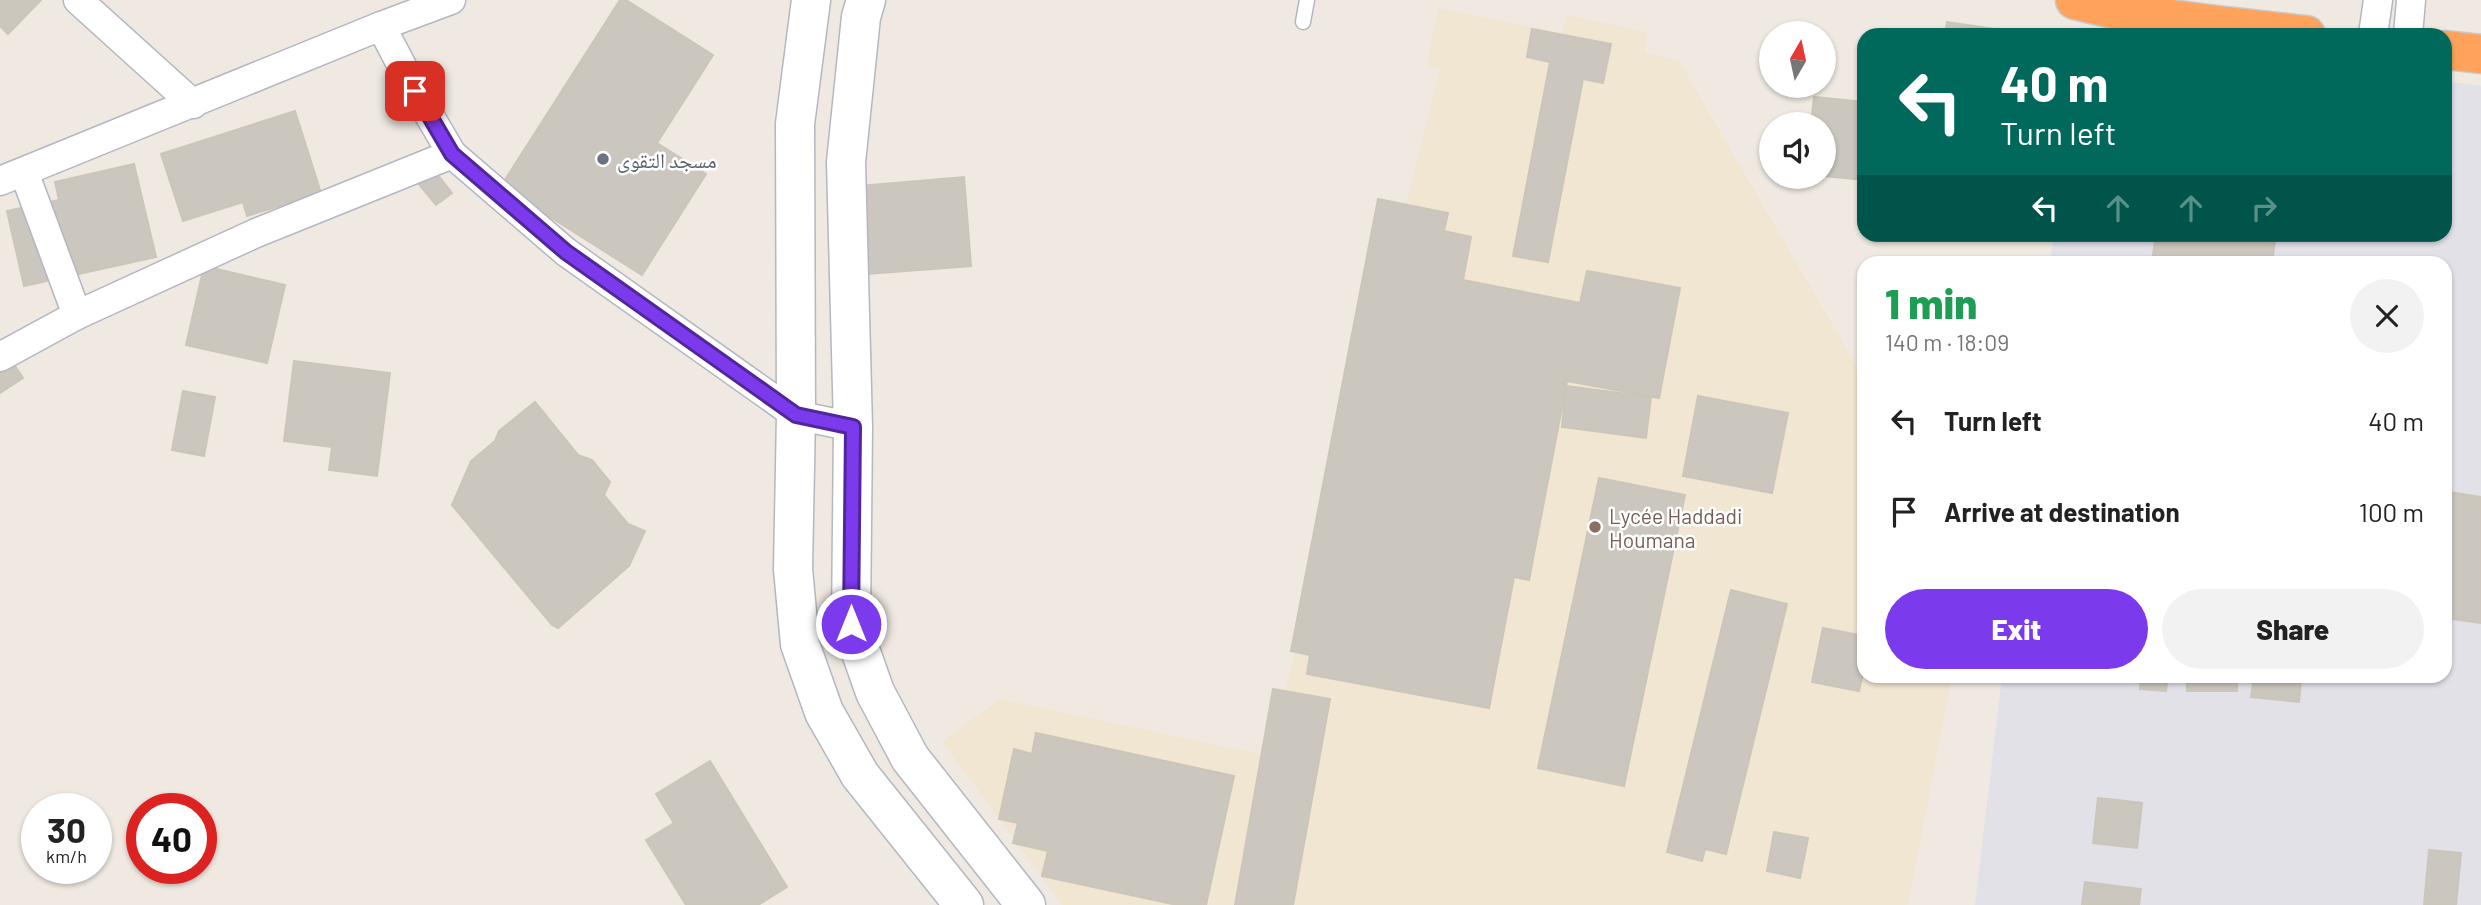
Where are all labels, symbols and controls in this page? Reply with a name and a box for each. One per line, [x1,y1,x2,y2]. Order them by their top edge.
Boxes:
north arrow [1759,21,1836,98]
map controls [1759,21,1836,189]
text: 40 m [2000,53,2108,112]
icon: left [1885,56,1976,147]
pin [385,61,445,121]
icon: arrive [396,72,434,110]
button: sound [1759,112,1836,189]
text: Turn left [2000,113,2117,151]
place label: مسجد التقوى [617,147,717,173]
marker: مسجد التقوى [595,151,611,167]
icon: left [2026,189,2064,227]
icon: ahead [2099,189,2137,227]
icon: ahead [2172,189,2210,227]
icon: right [2245,189,2283,227]
text: 1 min [1885,277,1977,327]
button: close [2350,279,2424,353]
text: 140 m · 18:09 [1885,328,2009,356]
icon: left [1885,402,1923,440]
text: Turn left [1944,405,2042,436]
text: 40 m [2368,405,2424,436]
icon: arrive [1885,493,1923,531]
text: Arrive at destination [1944,496,2180,527]
text: 100 m [2359,496,2424,527]
place label: Lycée Haddadi Houmana [1609,503,1742,552]
marker: Lycée Haddadi Houmana [1587,519,1603,535]
position arrow [814,587,888,661]
button: Exit [1885,589,2148,669]
button: Share [2162,589,2424,669]
speed limit sign: 40 [126,793,217,884]
text: 30 [47,808,86,850]
text: km/h [46,845,87,867]

